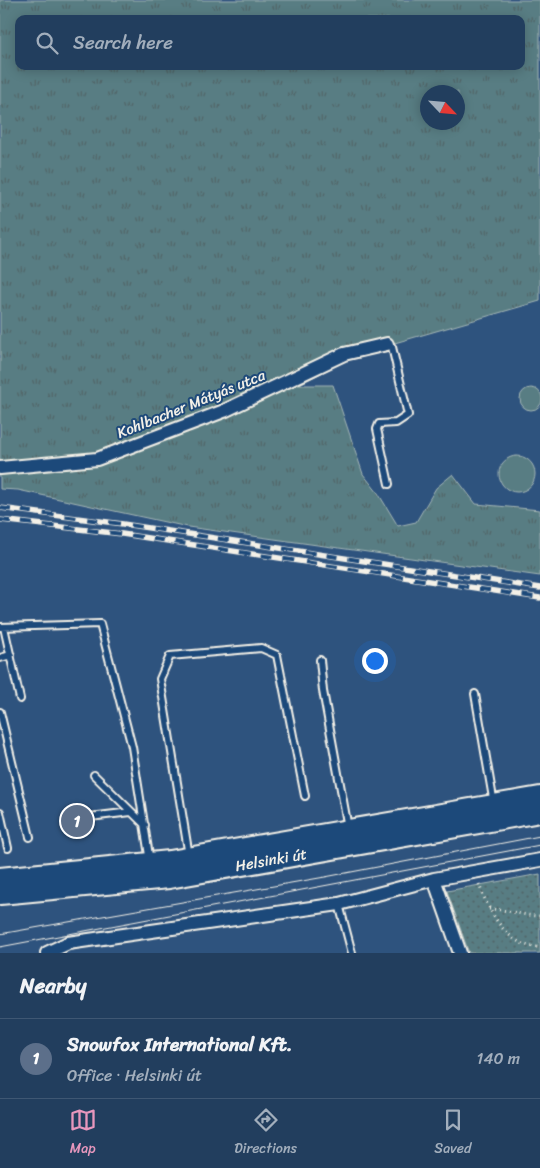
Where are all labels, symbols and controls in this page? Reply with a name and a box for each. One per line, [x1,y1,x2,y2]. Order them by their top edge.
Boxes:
search box [15,15,525,70]
text: Search here [73,26,173,59]
icon: search [33,29,61,57]
north arrow [420,85,465,130]
street label: Kohlbacher Mátyás utca [113,362,270,446]
your location [362,648,388,674]
pin: 1 [61,802,93,840]
street label: Helsinki út [233,841,309,879]
text: Nearby [20,967,86,1005]
text: Snowfox International Kft. [67,1028,292,1061]
text: 1 [33,1044,39,1073]
text: 140 m [477,1044,520,1073]
text: Office · Helsinki út [67,1061,202,1090]
tab: Map [69,1106,97,1161]
tab: Directions [234,1106,297,1161]
tab: Saved [434,1106,471,1161]

